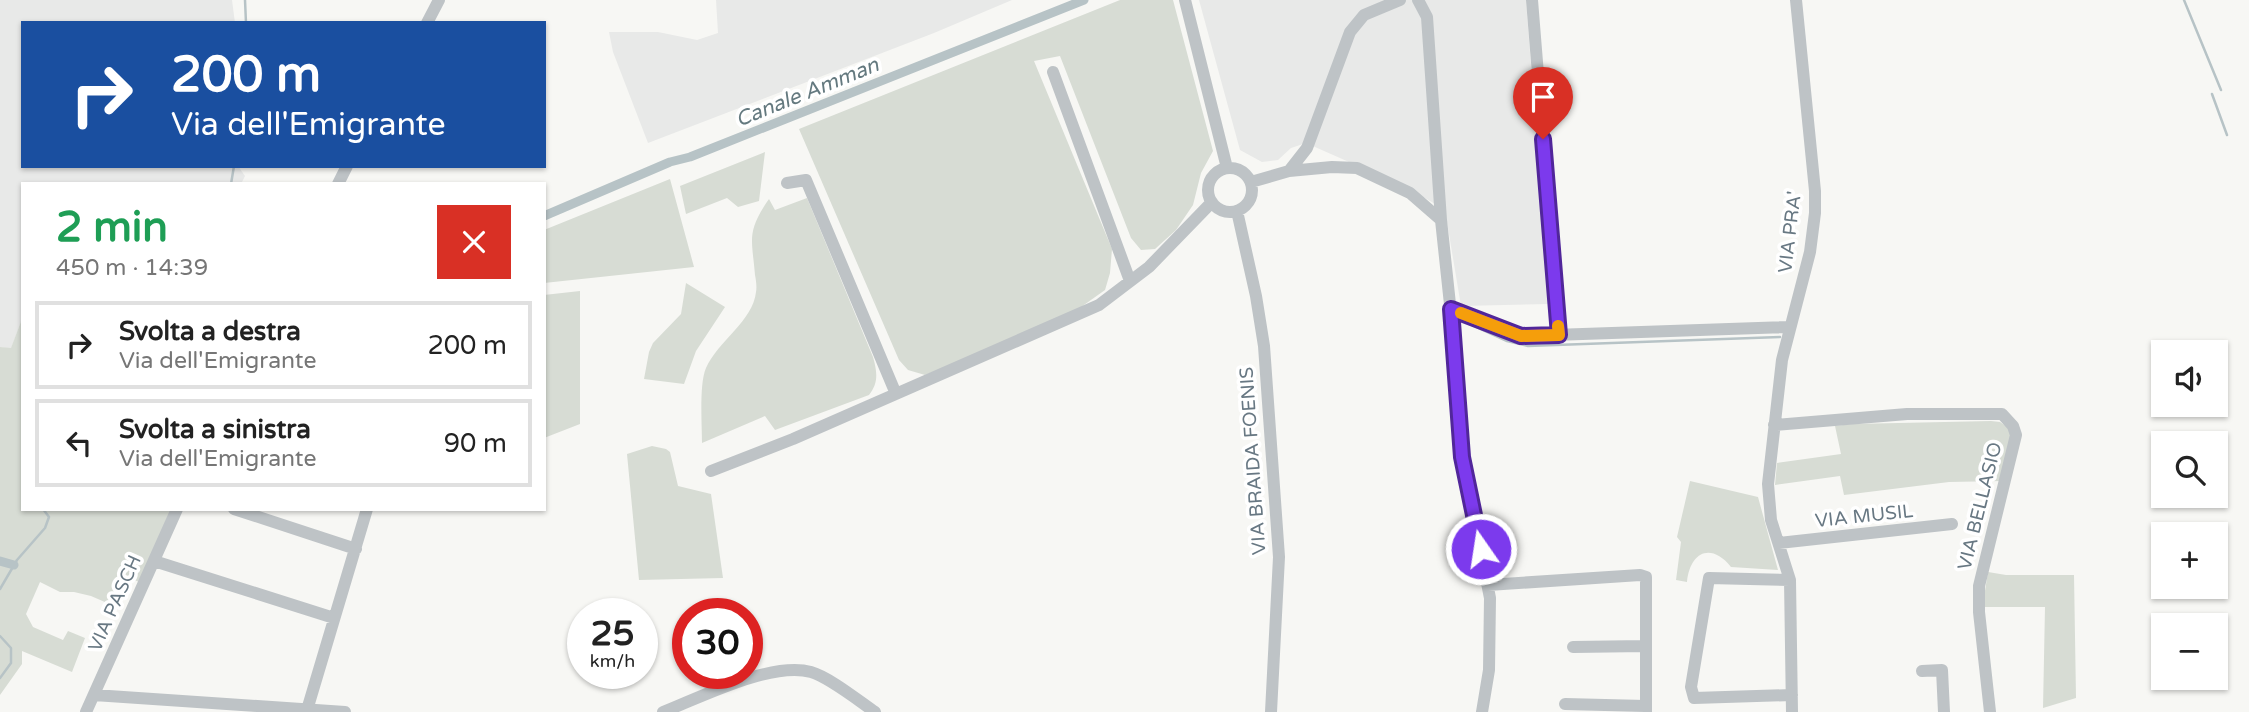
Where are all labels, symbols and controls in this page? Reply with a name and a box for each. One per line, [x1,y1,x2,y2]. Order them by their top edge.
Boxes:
text: 200 m [171,46,321,105]
icon: right [56,49,147,140]
water label: Canale Amman [732,52,884,133]
pin [1513,67,1573,139]
icon: arrive [1524,78,1562,116]
text: Via dell'Emigrante [171,106,446,144]
street label: VIA PRA' [1774,190,1806,274]
text: 2 min [56,202,168,253]
button: close [437,205,511,279]
text: 450 m · 14:39 [56,254,208,282]
text: Svolta a destra [119,316,301,347]
icon: right [60,326,98,364]
text: 200 m [427,330,507,361]
map controls [2151,340,2228,690]
button: sound [2151,340,2228,417]
text: Via dell'Emigrante [119,347,316,375]
street label: VIA BRAIDA FOENIS [1235,366,1271,556]
text: Svolta a sinistra [119,414,311,445]
icon: left [60,424,98,462]
text: 90 m [444,428,507,459]
button: search [2151,431,2228,508]
street label: VIA BELLASIO [1953,440,2007,573]
text: Via dell'Emigrante [119,445,316,473]
street label: VIA MUSIL [1814,500,1914,532]
position arrow [1444,512,1518,586]
button: + [2151,522,2228,599]
street label: VIA PASCH [84,552,146,655]
speed limit sign: 30 [672,598,763,689]
text: 25 [591,613,634,655]
button: − [2151,613,2228,690]
text: km/h [590,650,635,672]

